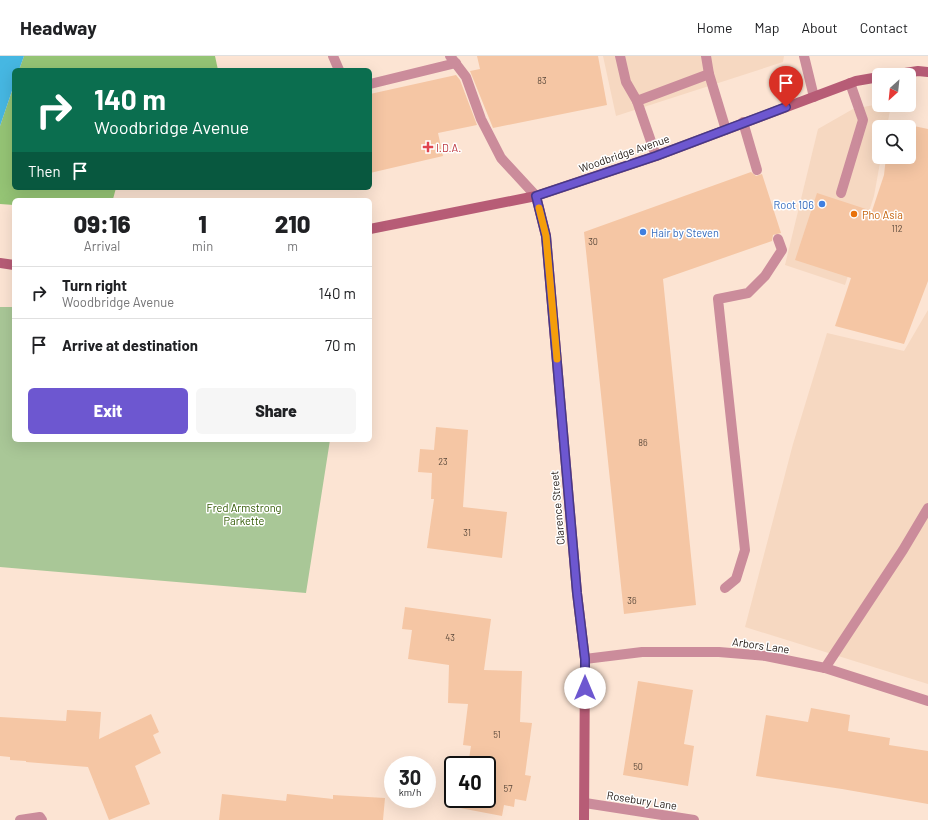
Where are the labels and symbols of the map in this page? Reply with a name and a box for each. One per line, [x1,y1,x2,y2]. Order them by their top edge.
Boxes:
pin [769,66,803,107]
north arrow [872,68,916,112]
house number: 83 [537,75,547,86]
street label: Woodbridge Avenue [577,131,671,175]
place label: I.D.A. [436,141,461,154]
marker: I.D.A. [423,142,433,152]
place label: Root 106 [773,198,814,211]
marker: Root 106 [817,199,827,209]
place label: Pho Asia [862,208,903,221]
marker: Pho Asia [849,209,859,219]
house number: 112 [891,223,903,234]
place label: Hair by Steven [651,226,719,239]
marker: Hair by Steven [638,227,648,237]
house number: 30 [588,236,598,247]
house number: 86 [638,437,648,448]
house number: 23 [438,456,448,467]
street label: Clarence Street [547,470,567,546]
park label: Fred Armstrong Parkette [207,501,282,527]
house number: 31 [463,527,471,538]
house number: 36 [627,595,637,606]
house number: 43 [445,632,455,643]
street label: Arbors Lane [732,635,791,655]
position arrow [564,667,606,709]
house number: 51 [493,729,501,740]
speed limit sign: 40 [444,756,496,808]
house number: 50 [633,761,643,772]
house number: 57 [504,783,513,794]
street label: Rosebury Lane [606,788,678,812]

